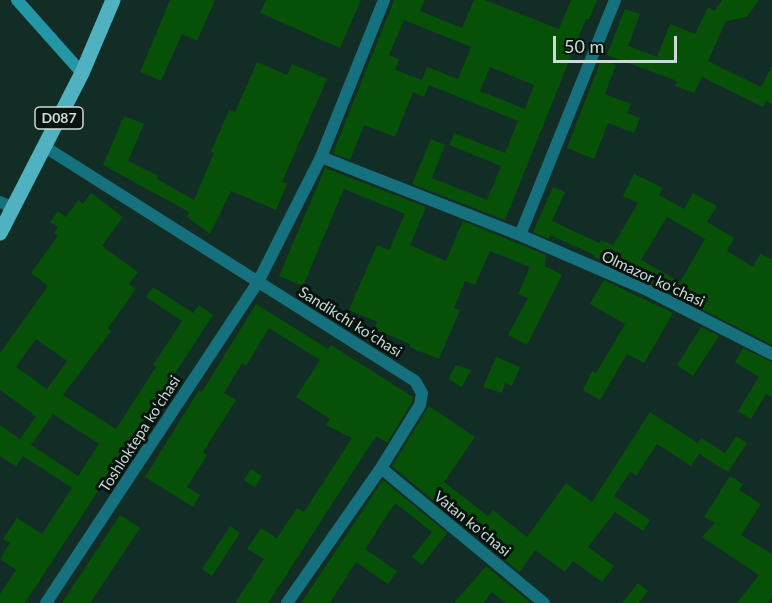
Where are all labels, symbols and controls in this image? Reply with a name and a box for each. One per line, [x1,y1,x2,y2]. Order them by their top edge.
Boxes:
scale bar [556,24,680,62]
text: 50 m [564,35,604,57]
road number: D087 [35,107,83,129]
street label: Olmazor koʻchasi [599,247,707,311]
street label: Sandikchi koʻchasi [295,283,405,361]
street label: Toshloktepa koʻchasi [96,372,184,496]
street label: Vatan koʻchasi [430,488,514,560]

